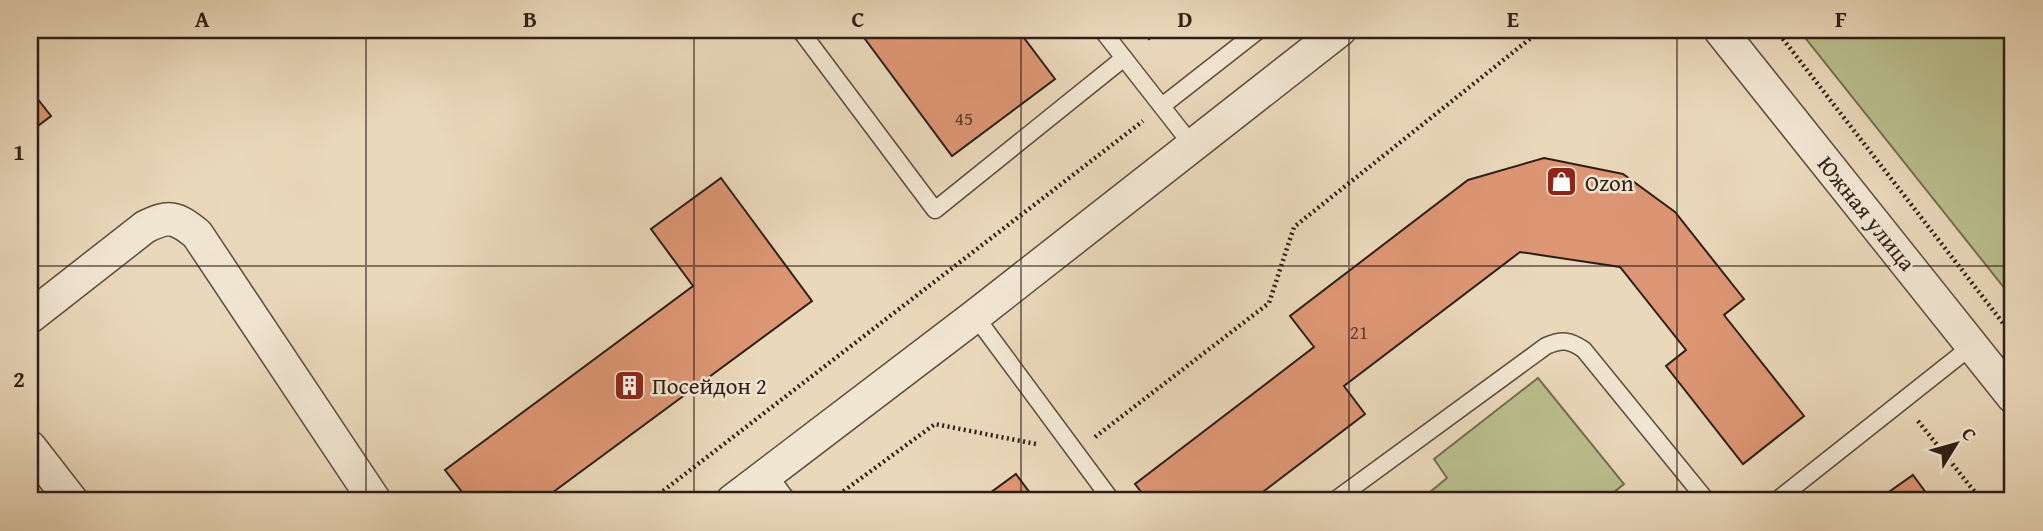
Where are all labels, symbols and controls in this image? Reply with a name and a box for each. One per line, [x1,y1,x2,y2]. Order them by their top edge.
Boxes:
text: A [195,2,210,35]
text: B [523,2,537,35]
text: C [851,2,865,35]
text: D [1178,2,1193,35]
text: E [1507,2,1519,35]
text: F [1835,2,1847,35]
house number: 45 [955,104,973,132]
text: 1 [13,135,25,168]
street label: Южная улица [1810,148,1924,278]
shop icon: Ozon [1545,165,1579,199]
place label: Ozon [1585,166,1634,199]
house number: 21 [1350,318,1368,346]
text: 2 [13,362,25,395]
building icon: Посейдон 2 [612,368,646,402]
place label: Посейдон 2 [652,369,767,402]
north arrow [1920,408,1990,478]
text: С [1955,421,1984,447]

